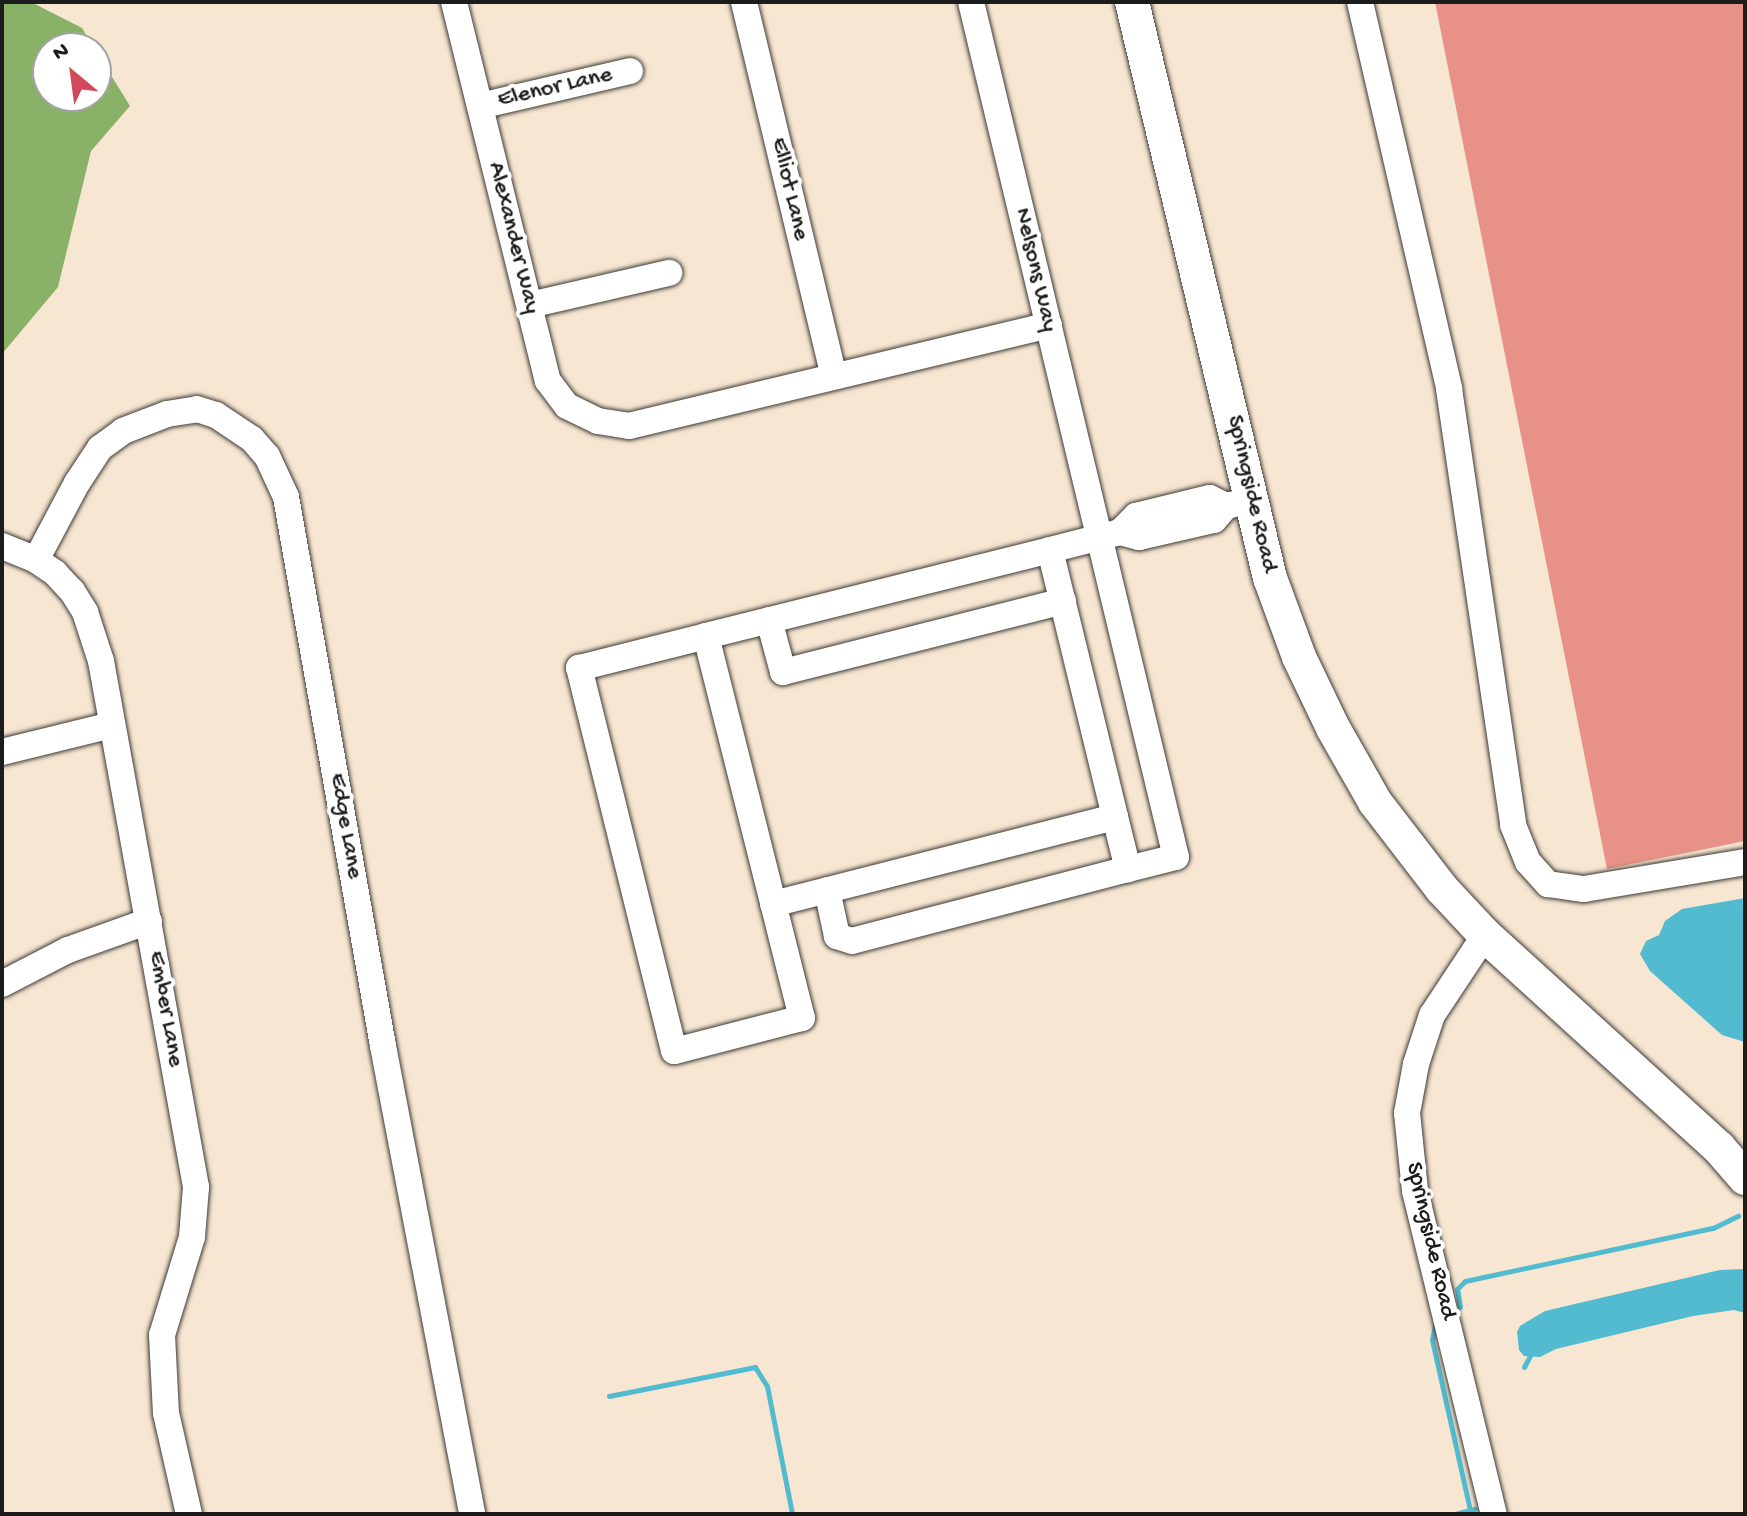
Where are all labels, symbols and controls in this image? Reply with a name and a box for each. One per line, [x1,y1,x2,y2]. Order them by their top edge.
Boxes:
north arrow [32,32,112,112]
text: N [49,38,74,68]
street label: Elenor Lane [495,61,615,115]
street label: Elliot Lane [763,135,815,243]
street label: Alexander Way [480,159,546,317]
street label: Nelsons Way [1007,205,1063,335]
street label: Springside Road [1219,413,1283,575]
street label: Edge Lane [322,771,368,881]
street label: Ember Lane [141,949,189,1069]
street label: Springside Road [1398,1160,1462,1322]

